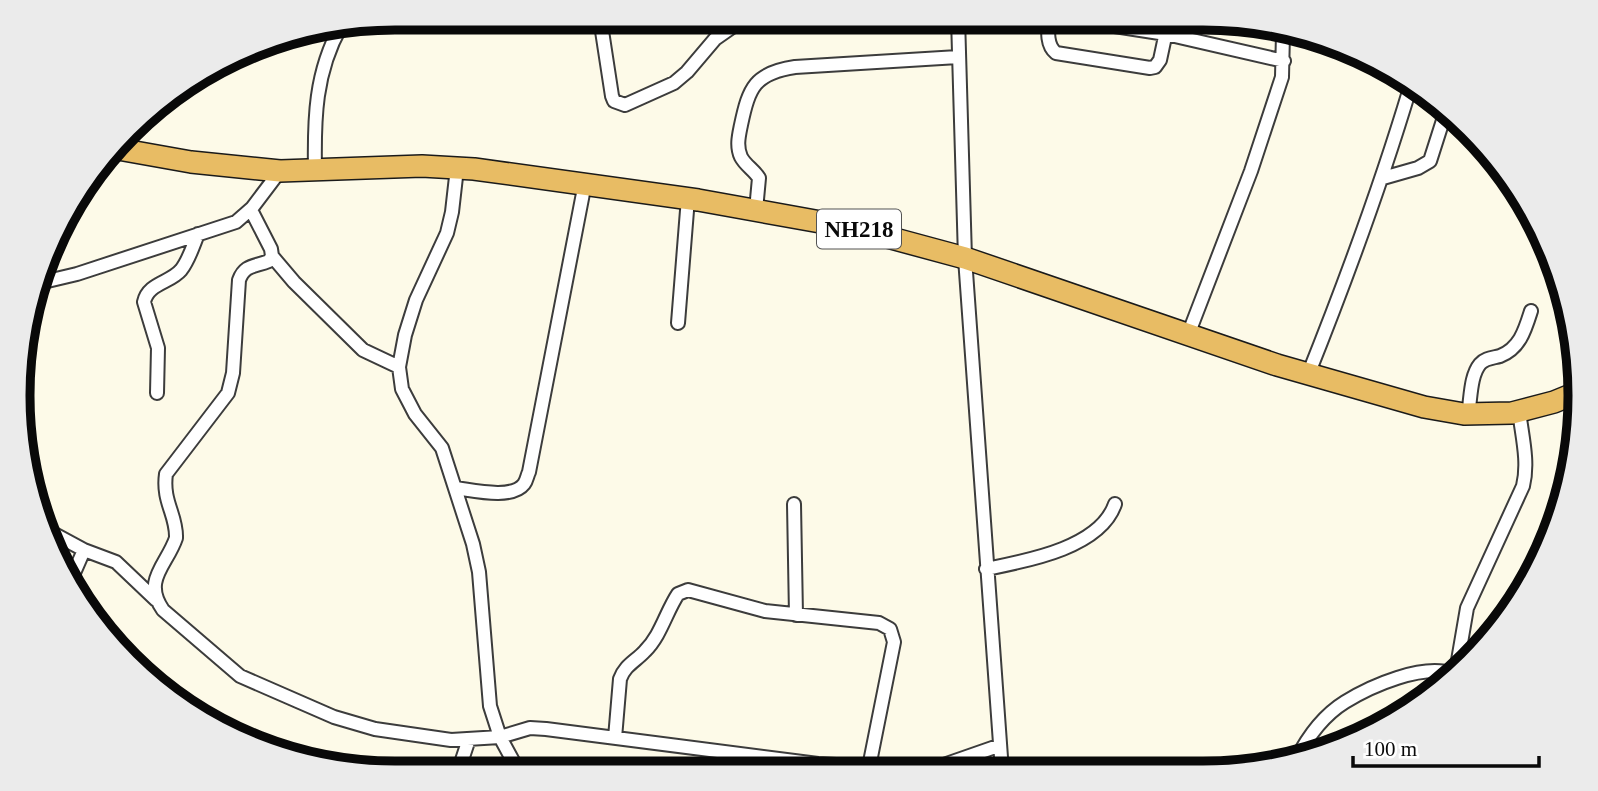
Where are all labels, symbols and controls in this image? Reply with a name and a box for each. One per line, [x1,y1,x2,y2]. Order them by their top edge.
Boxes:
road number: NH218 [817,210,901,248]
scale bar [1353,724,1538,768]
text: 100 m [1364,737,1417,761]

